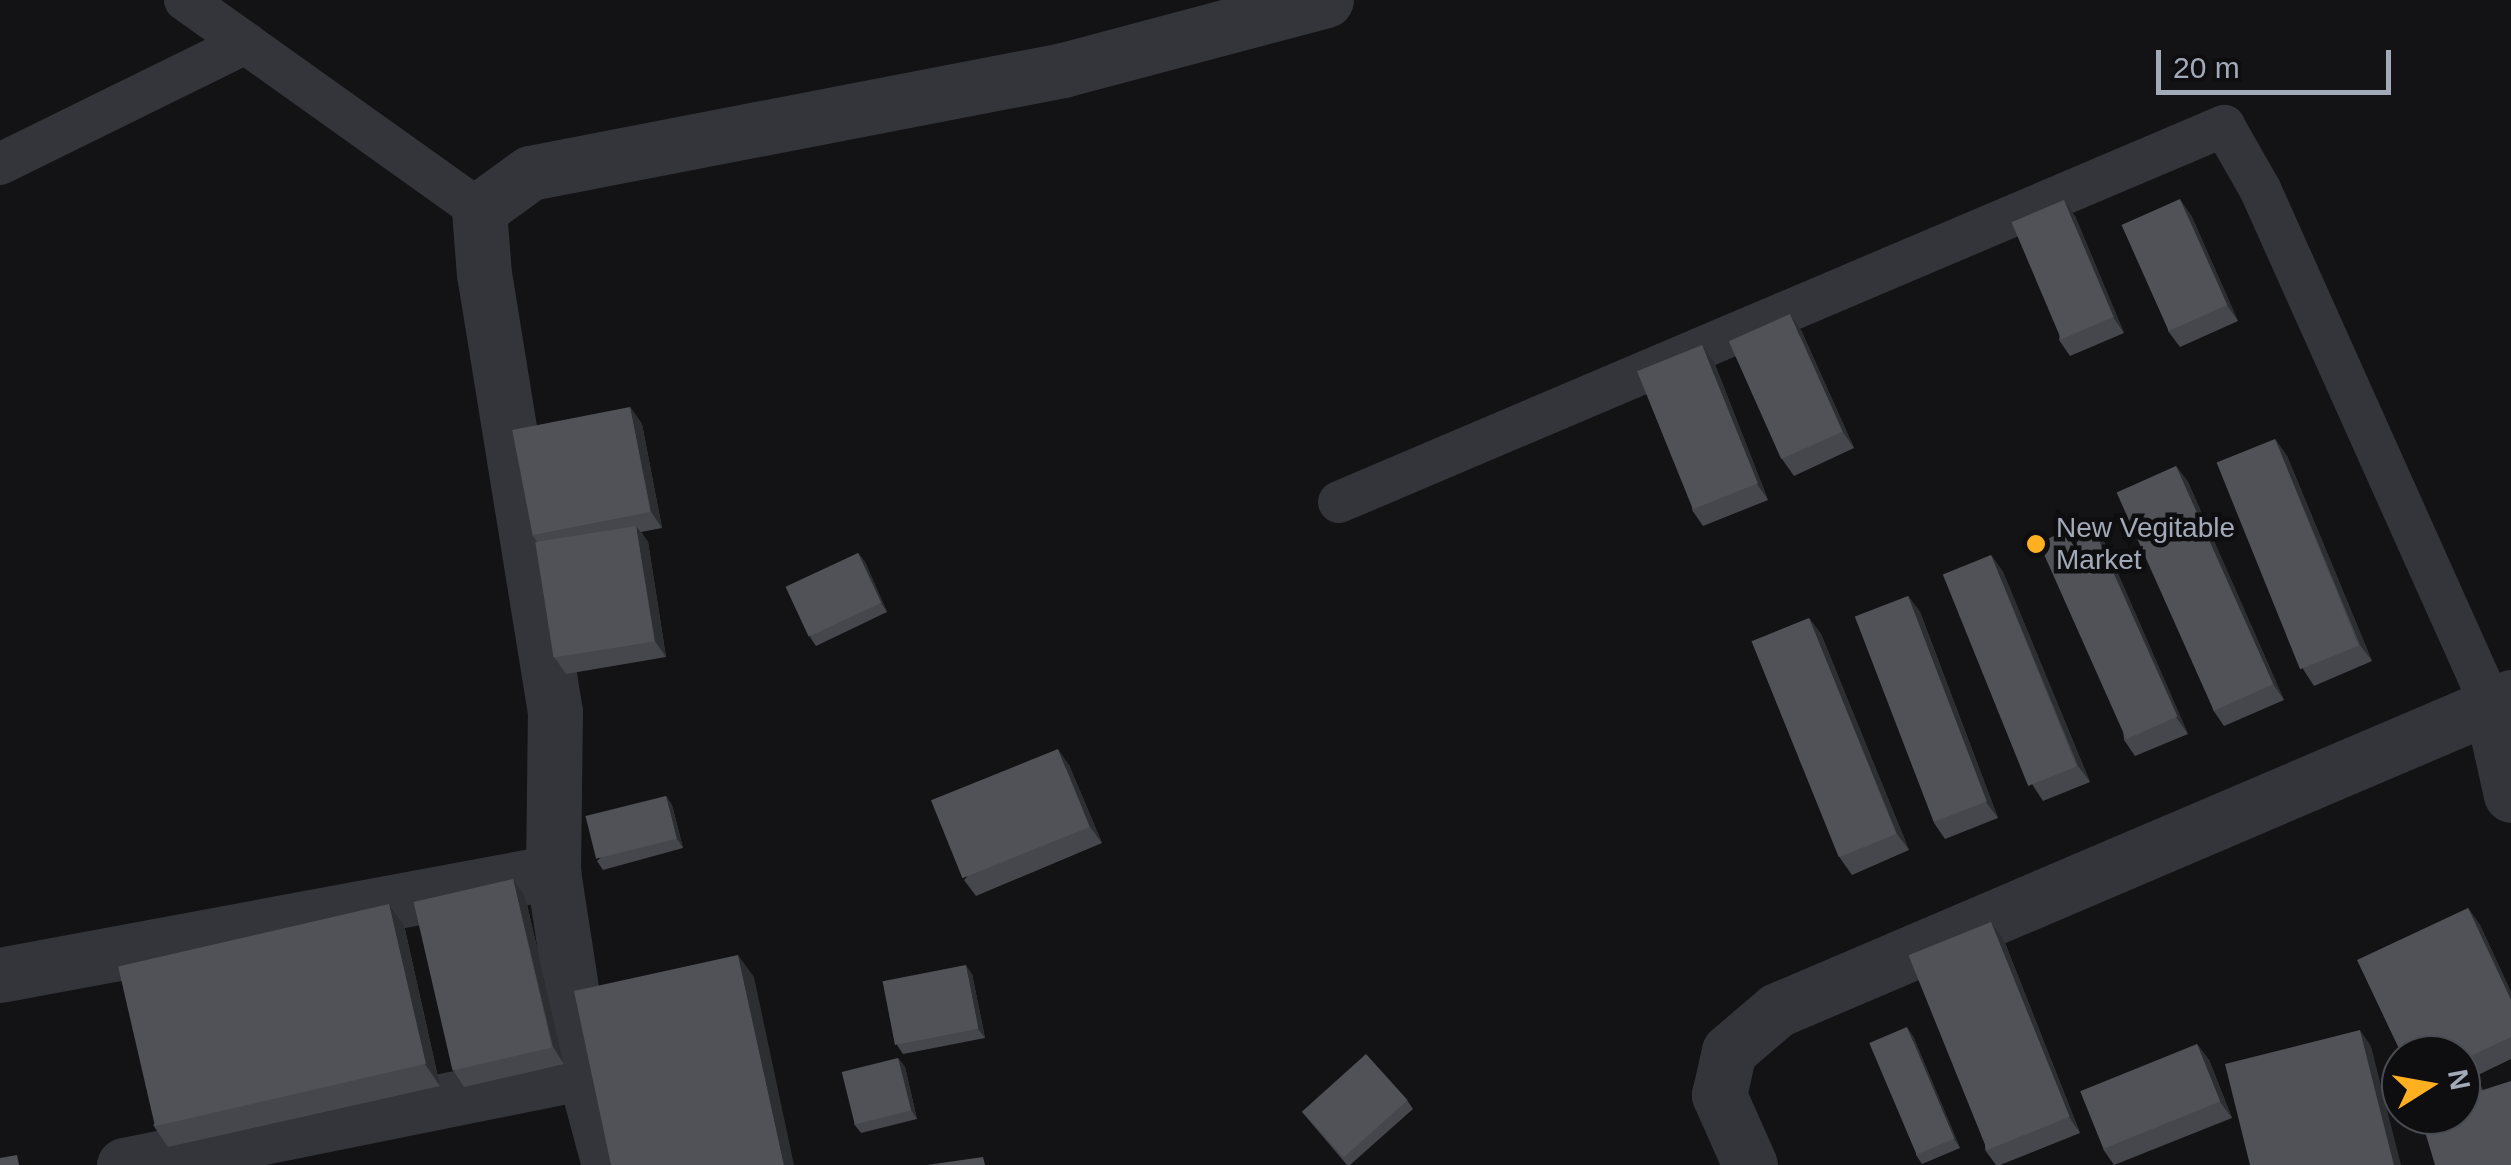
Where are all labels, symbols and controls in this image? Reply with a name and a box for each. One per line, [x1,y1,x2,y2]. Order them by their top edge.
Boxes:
scale bar [2161,30,2396,92]
text: 20 m [2173,51,2240,84]
place label: New Vegitable Market [2056,511,2235,577]
marker: New Vegitable Market [2025,533,2047,555]
north arrow [2381,1035,2481,1135]
text: N [2442,1067,2476,1092]

